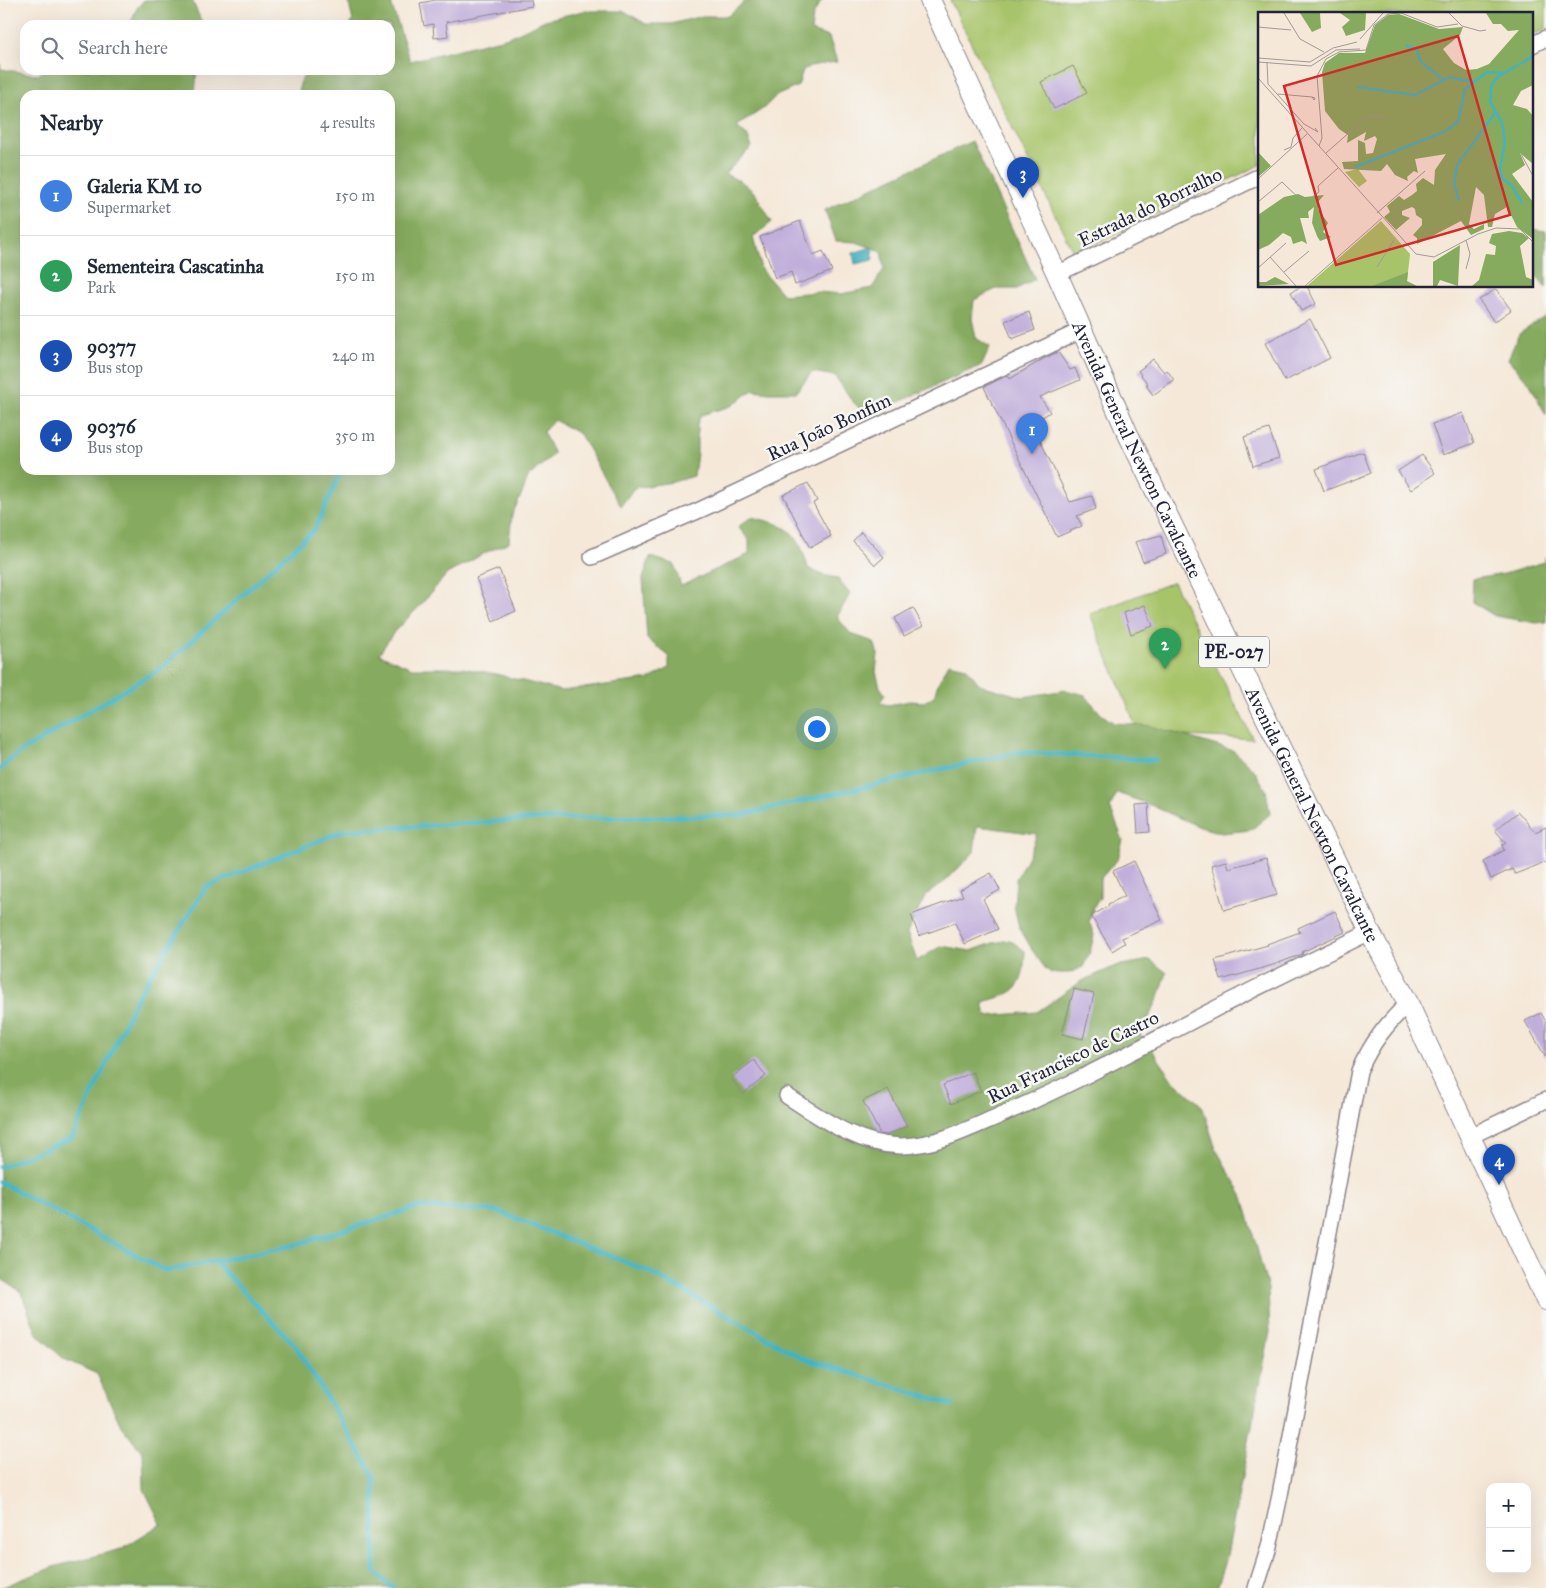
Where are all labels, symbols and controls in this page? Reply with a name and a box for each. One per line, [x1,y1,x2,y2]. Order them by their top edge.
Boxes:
inset map [1258,12,1534,288]
search box [20,20,395,75]
icon: search [38,34,66,62]
text: Search here [78,36,168,59]
text: Nearby [40,110,103,136]
text: 4 results [320,113,375,132]
pin: 3 [1007,157,1039,198]
street label: Estrada do Borralho [1074,162,1226,252]
text: Galeria KM 10 [87,175,202,198]
text: 1 [53,186,59,205]
text: 150 m [335,186,375,205]
text: Supermarket [87,198,171,217]
text: Sementeira Cascatinha [87,255,264,278]
text: 2 [52,266,60,285]
text: 150 m [335,266,375,285]
text: Park [87,278,116,297]
street label: Avenida General Newton Cavalcante [1067,316,1208,582]
text: 90377 [87,335,136,358]
text: 3 [53,346,59,365]
text: 240 m [332,346,375,365]
text: Bus stop [87,358,143,377]
street label: Rua João Bonfim [763,388,895,467]
pin: 1 [1016,413,1048,454]
text: 90376 [87,415,136,438]
text: 4 [52,426,60,445]
text: 350 m [335,426,375,445]
text: Bus stop [87,438,143,457]
pin: 2 [1149,628,1181,669]
road number: PE-027 [1199,636,1269,668]
street label: Avenida General Newton Cavalcante [1241,682,1385,946]
your location [804,716,830,742]
street label: Rua Francisco de Castro [984,1005,1163,1108]
pin: 4 [1483,1144,1515,1185]
map controls [1486,1483,1531,1573]
button: + [1486,1483,1531,1528]
button: − [1486,1528,1531,1573]

